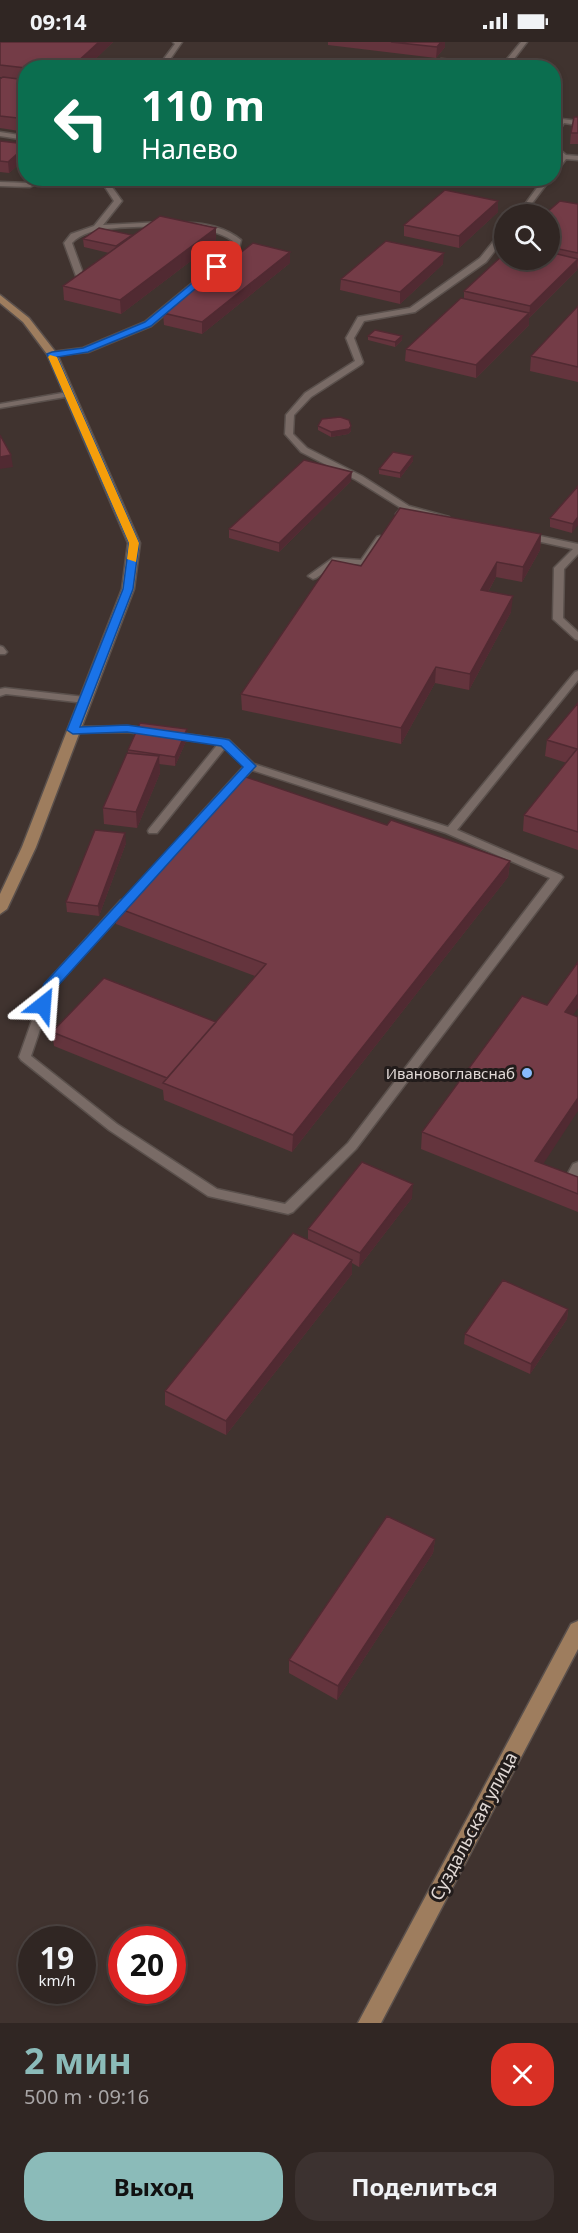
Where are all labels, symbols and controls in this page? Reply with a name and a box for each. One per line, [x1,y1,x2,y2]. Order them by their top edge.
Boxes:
text: 09:14 [30,6,87,36]
text: 110 m [141,76,265,133]
icon: left [42,84,120,162]
text: Налево [141,130,238,167]
map controls [494,204,560,270]
button: search [494,204,560,270]
pin [191,241,242,292]
icon: arrive [200,250,233,283]
position arrow [11,973,75,1037]
place label: Ивановоглавснаб [386,1063,515,1083]
marker: Ивановоглавснаб [520,1066,534,1080]
street label: Суздальская улица [424,1748,522,1904]
speed limit sign: 20 [108,1926,186,2004]
text: 19 [40,1937,74,1978]
text: km/h [39,1970,75,1990]
text: 2 мин [24,2036,132,2085]
button: close [491,2043,554,2106]
text: 500 m · 09:16 [24,2083,149,2110]
button: Выход [24,2152,283,2221]
button: Поделиться [295,2152,554,2221]

